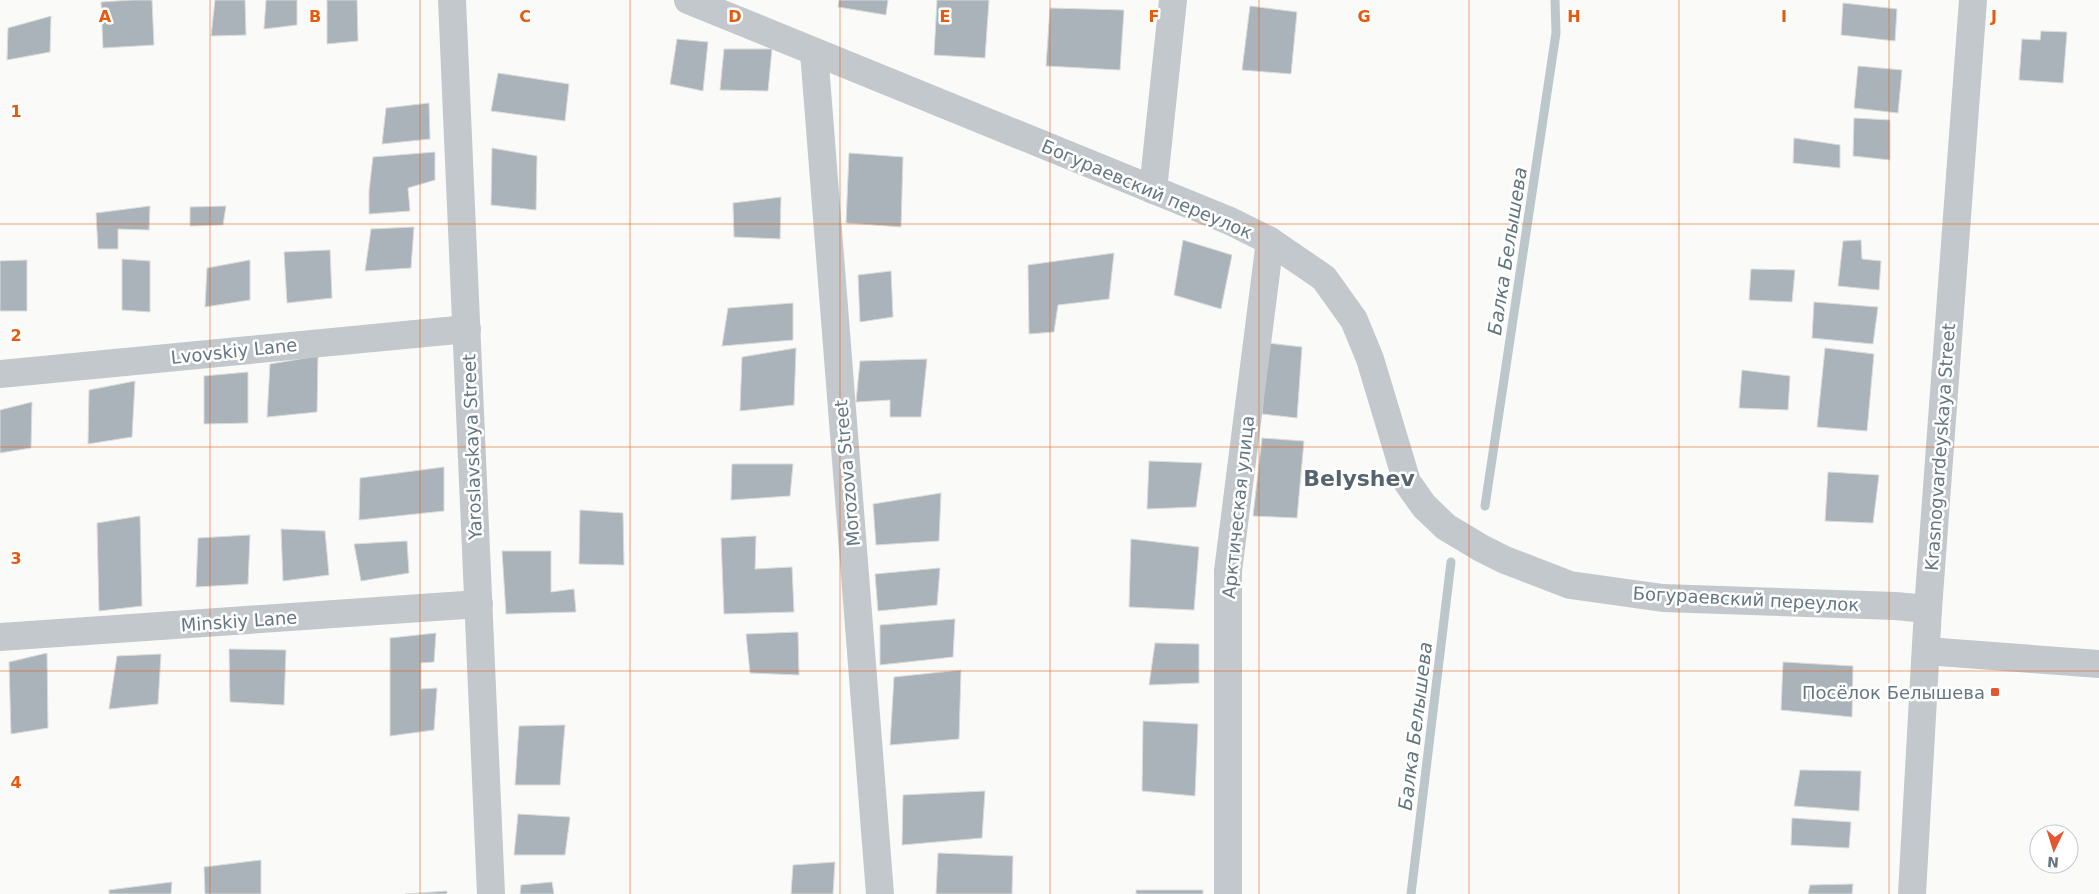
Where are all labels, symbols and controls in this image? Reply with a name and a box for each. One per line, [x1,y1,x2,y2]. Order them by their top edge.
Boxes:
text: A [99,7,112,26]
text: B [309,7,321,26]
text: C [519,7,531,26]
text: D [728,7,742,26]
text: E [940,7,950,26]
text: F [1149,7,1159,26]
text: G [1357,7,1371,26]
text: H [1567,7,1581,26]
text: I [1781,7,1787,26]
text: J [1990,7,1997,26]
text: 1 [10,102,22,121]
street label: Богураевский переулок [1038,135,1256,243]
water label: Балка Белышева [1483,165,1531,337]
street label: Krasnogvardeyskaya Street [1921,323,1959,571]
text: 2 [10,326,22,345]
street label: Lvovskiy Lane [170,334,298,368]
street label: Yaroslavskaya Street [458,354,486,541]
street label: Morozova Street [830,399,864,547]
street label: Арктическая улица [1218,414,1258,600]
district label: Belyshev [1303,466,1415,491]
text: 3 [10,549,22,568]
street label: Богураевский переулок [1632,583,1860,615]
street label: Minskiy Lane [180,606,298,636]
water label: Балка Белышева [1394,640,1436,812]
place label: Посёлок Белышева [1802,682,1985,703]
marker: Посёлок Белышева [1989,686,2001,698]
text: 4 [10,773,22,792]
north arrow [2029,824,2079,874]
text: N [2047,854,2059,870]

